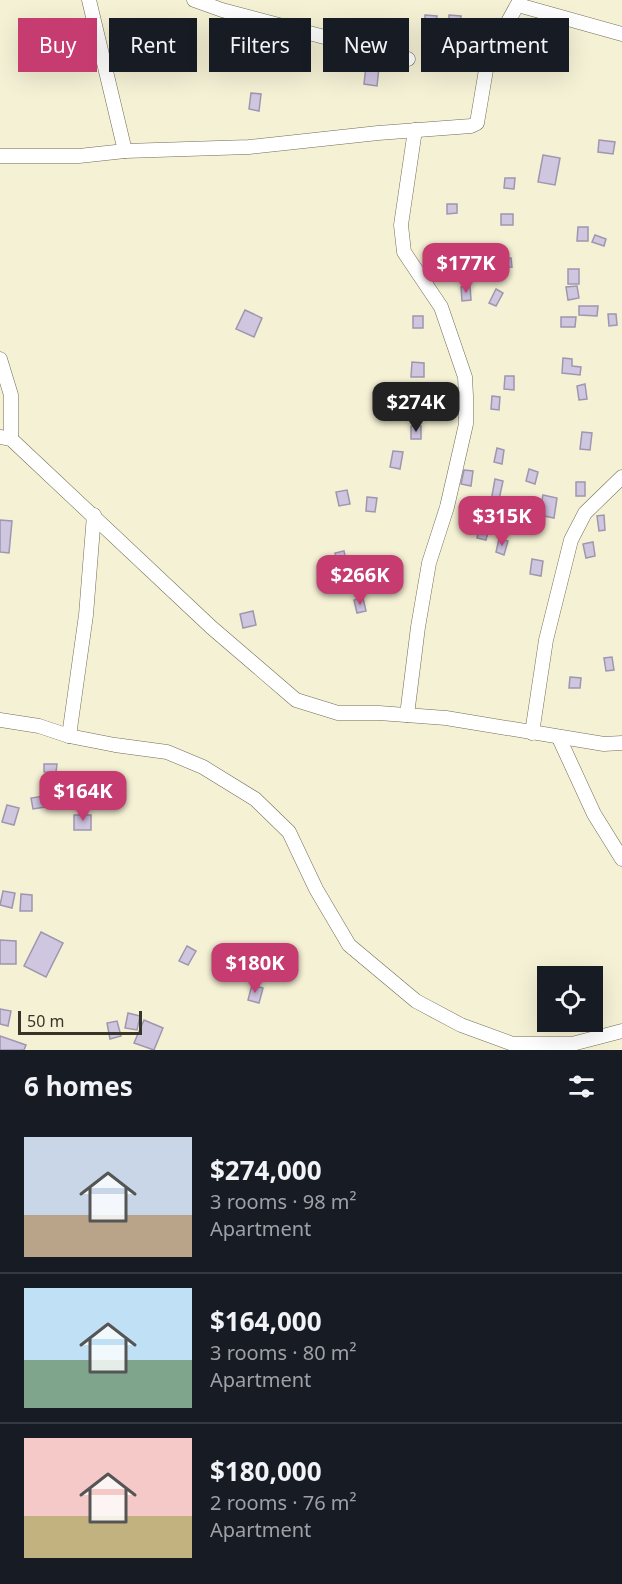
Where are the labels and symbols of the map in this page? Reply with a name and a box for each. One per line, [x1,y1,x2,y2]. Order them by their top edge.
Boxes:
pin: $177K [424,243,508,294]
pin: $274K [374,382,458,433]
pin: $315K [460,496,544,547]
pin: $266K [318,555,402,606]
pin: $164K [41,771,125,822]
pin: $180K [213,943,297,994]
scale bar [18,1008,142,1036]

